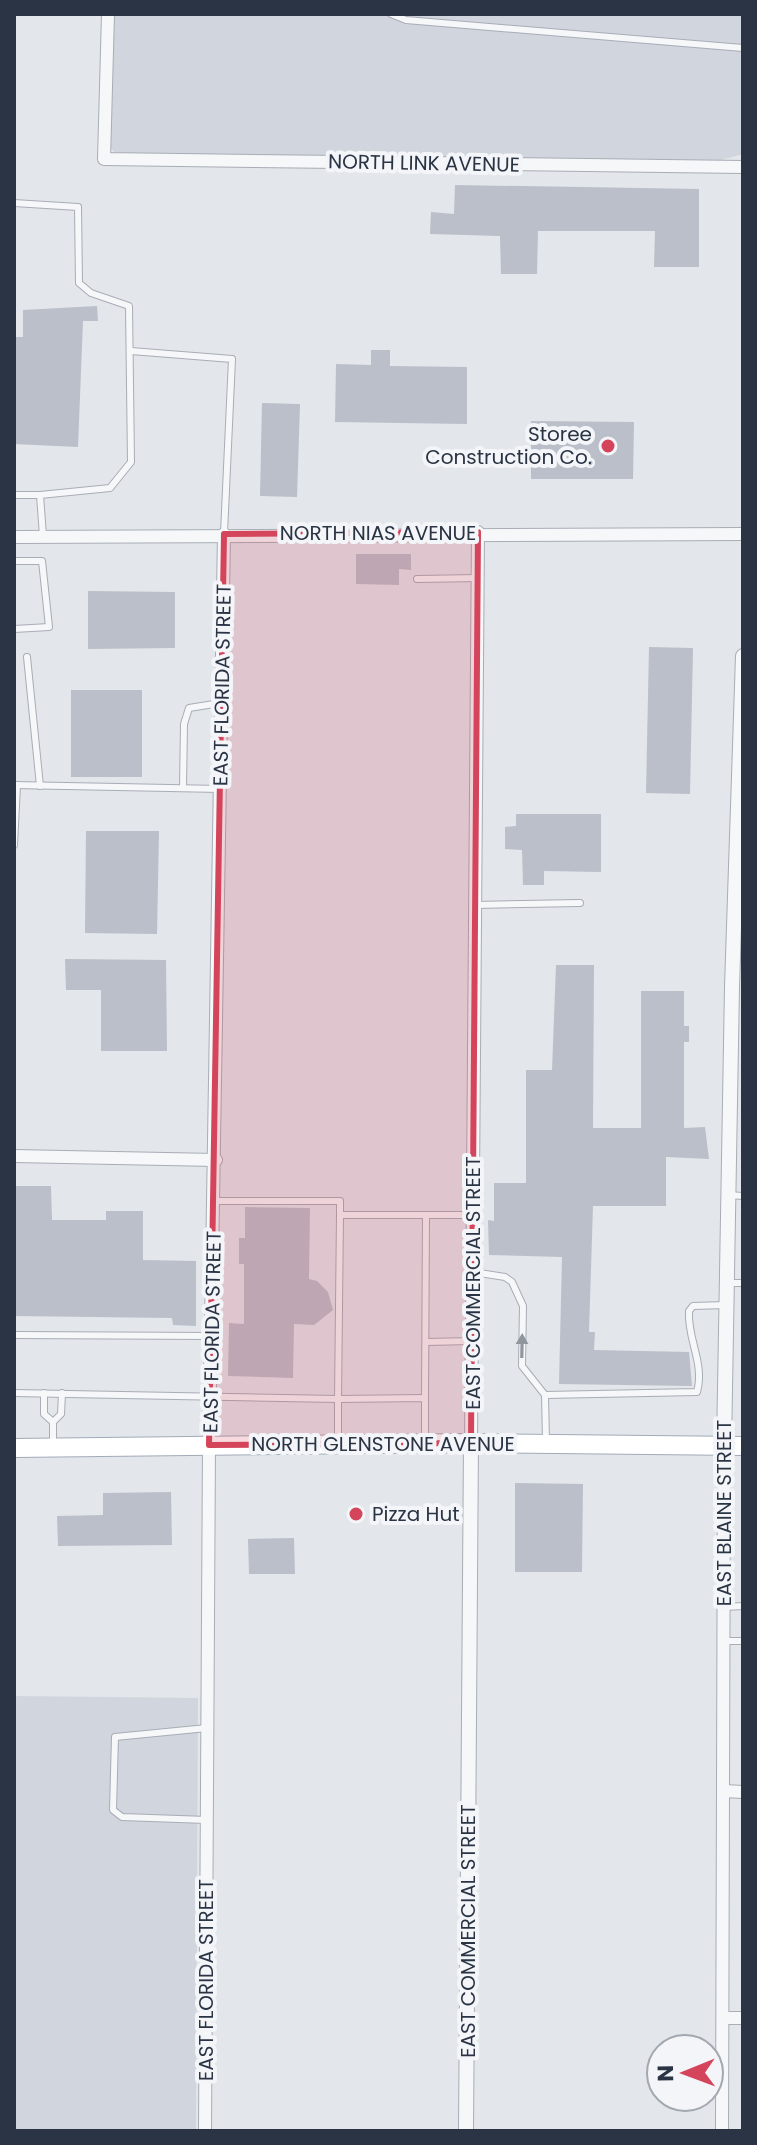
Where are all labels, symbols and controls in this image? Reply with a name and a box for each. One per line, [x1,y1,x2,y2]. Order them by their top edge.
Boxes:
street label: NORTH LINK AVENUE [328,147,520,179]
place label: Storee Construction Co. [425,420,592,471]
marker: Storee Construction Co. [599,437,617,455]
street label: NORTH NIAS AVENUE [280,519,476,547]
street label: EAST FLORIDA STREET [206,584,238,786]
street label: EAST COMMERCIAL STREET [459,1156,487,1410]
street label: EAST FLORIDA STREET [196,1231,228,1433]
one-way arrow [516,1333,529,1358]
street label: EAST BLAINE STREET [710,1419,738,1606]
street label: NORTH GLENSTONE AVENUE [251,1430,515,1458]
place label: Pizza Hut [372,1500,459,1528]
marker: Pizza Hut [347,1505,365,1523]
street label: EAST COMMERCIAL STREET [454,1804,482,2058]
street label: EAST FLORIDA STREET [192,1879,220,2081]
north arrow [645,2033,725,2113]
text: N [650,2065,681,2082]

